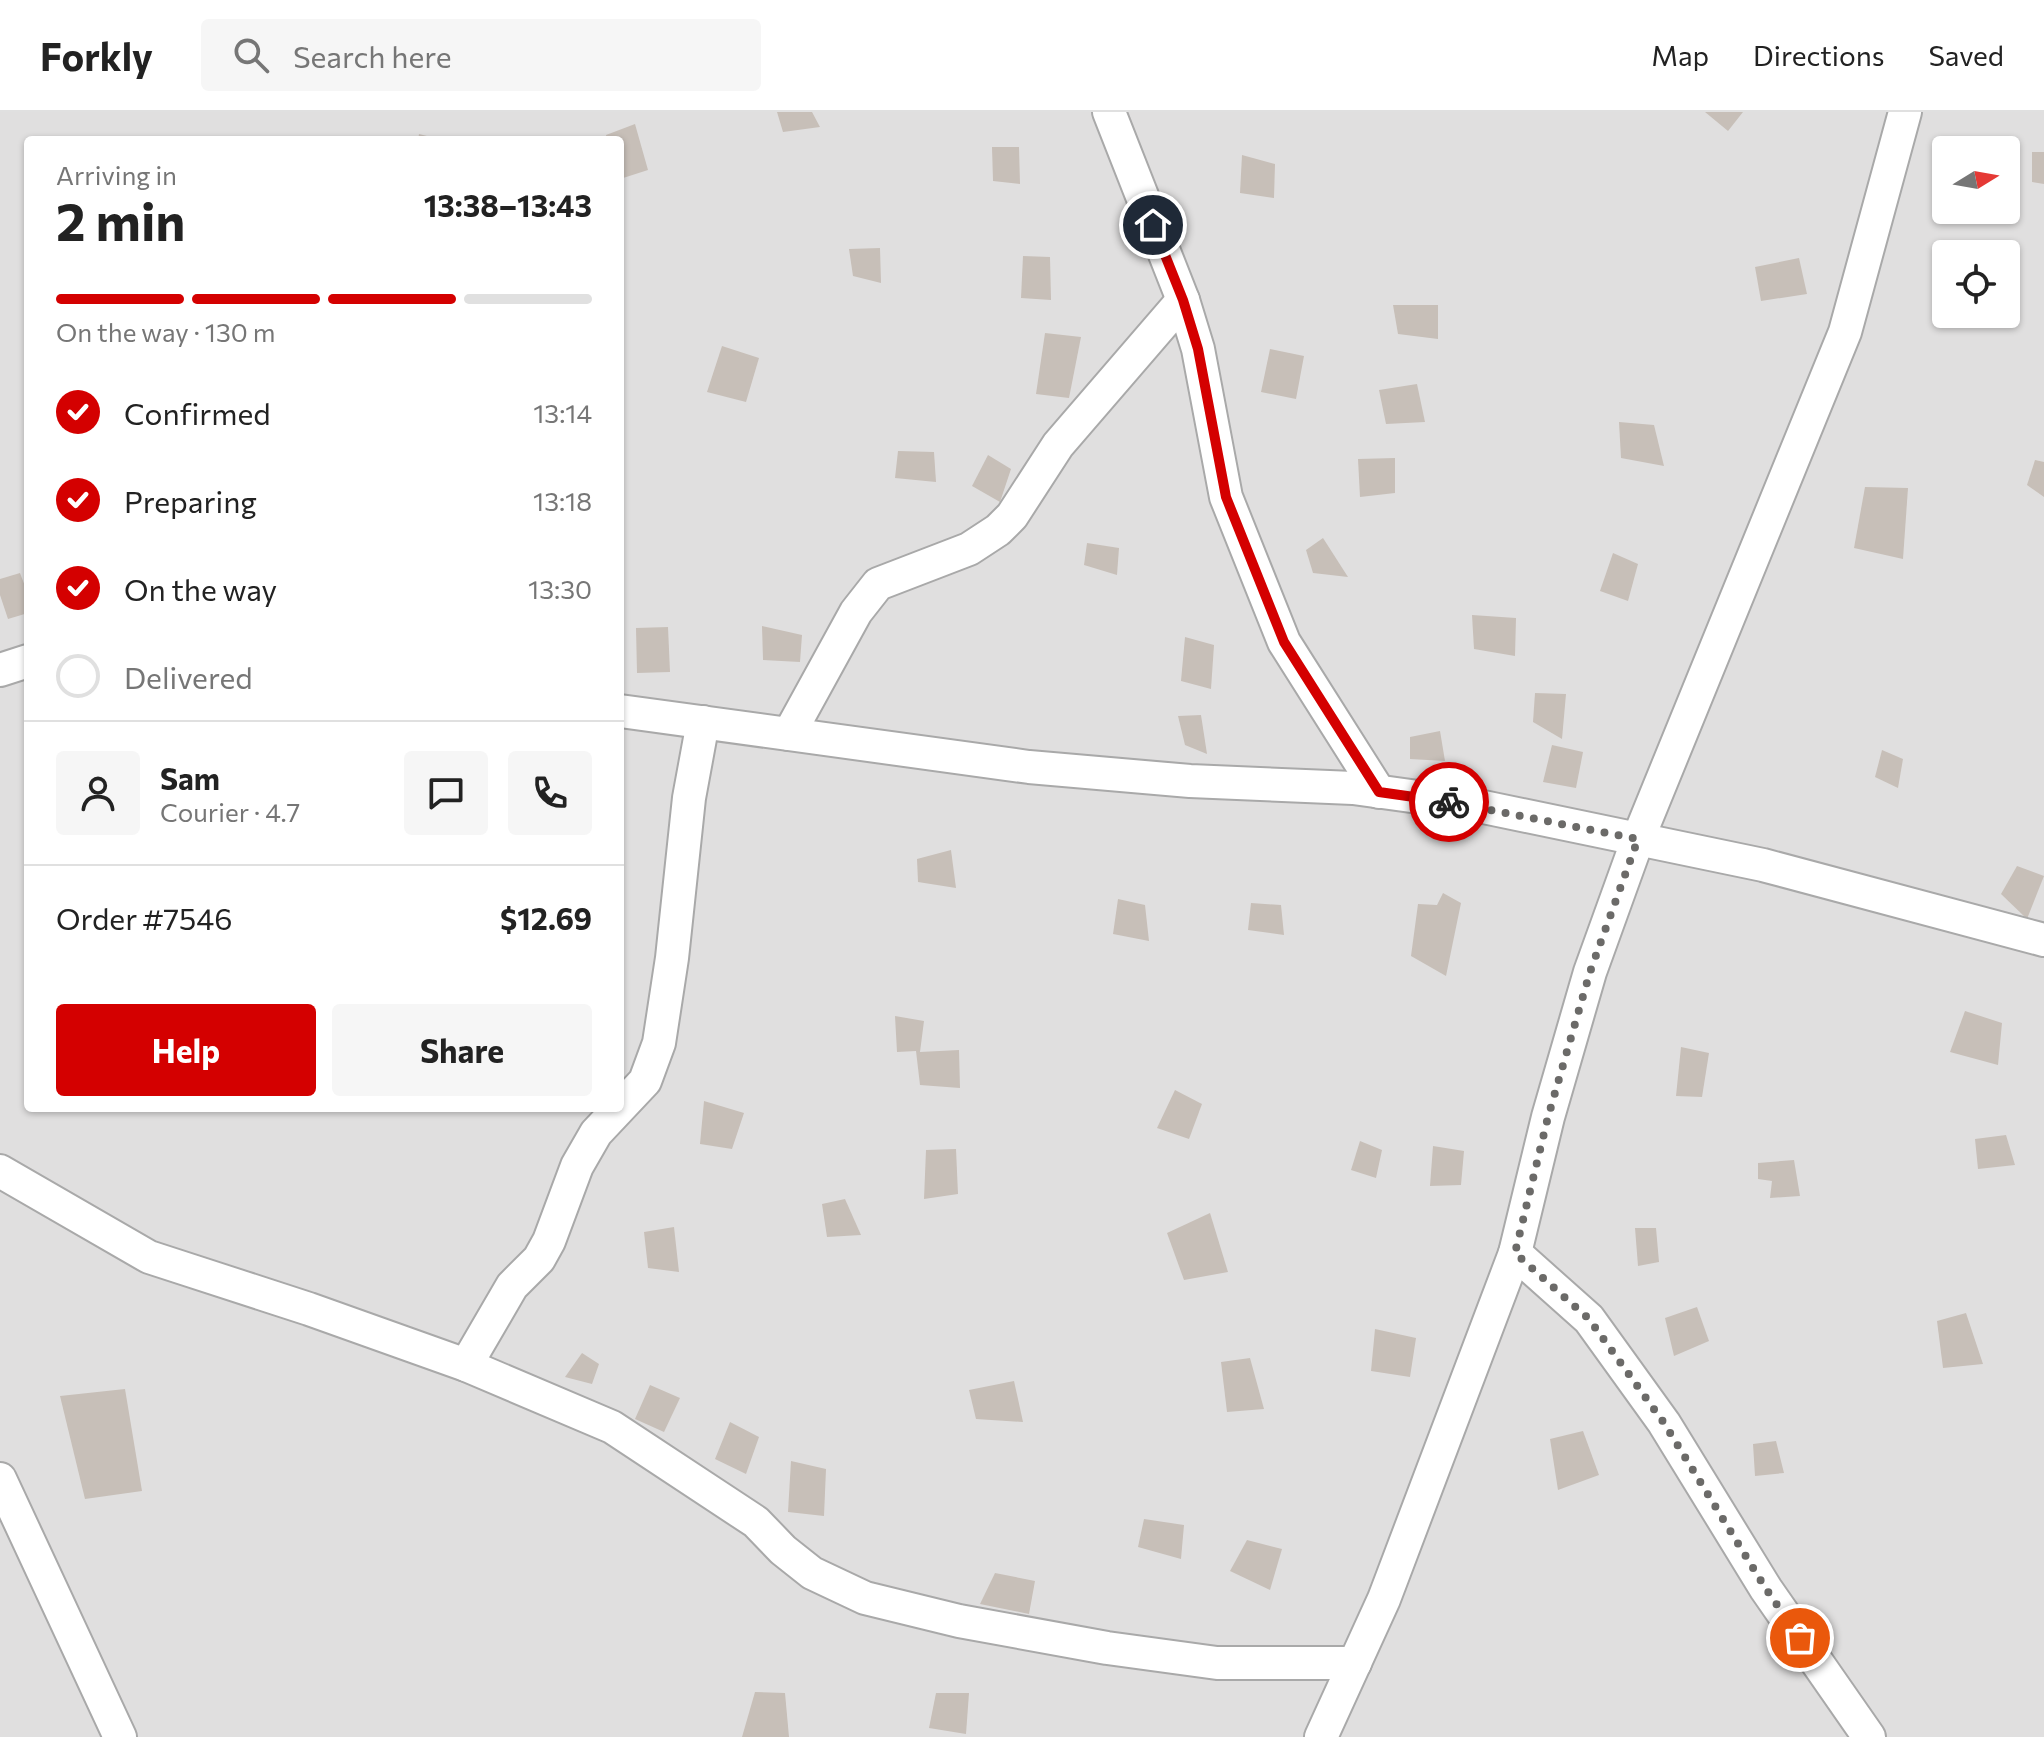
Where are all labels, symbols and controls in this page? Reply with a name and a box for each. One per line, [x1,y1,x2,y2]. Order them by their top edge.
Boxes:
search box [201,19,761,91]
text: Forkly [40,32,153,79]
icon: search [229,33,273,77]
text: Search here [293,37,452,74]
text: Map [1651,38,1709,72]
text: Directions [1753,38,1884,72]
text: Saved [1928,38,2004,72]
north arrow [1932,136,2020,224]
map controls [1932,136,2020,328]
text: Arriving in [56,159,177,190]
text: 13:38–13:43 [424,186,592,223]
text: 2 min [56,188,185,252]
pin [1119,191,1187,259]
icon: home [1131,203,1175,247]
button: locate [1932,240,2020,328]
text: On the way · 130 m [56,316,275,347]
icon: check [56,390,100,434]
text: Confirmed [124,394,271,431]
text: 13:14 [533,397,592,428]
icon: check [56,478,100,522]
text: Preparing [124,482,257,519]
text: 13:18 [533,485,592,516]
icon: check [56,566,100,610]
text: On the way [124,570,277,607]
text: 13:30 [528,573,592,604]
text: Delivered [124,658,253,695]
button: person [56,751,140,835]
button: chat [404,751,488,835]
button: phone [508,751,592,835]
text: Sam [160,759,220,796]
courier [1409,762,1489,842]
icon: bike [1427,780,1471,824]
text: Courier · 4.7 [160,796,300,827]
text: Order #7546 [56,899,233,936]
text: $12.69 [500,899,592,936]
button: Help [56,1004,316,1096]
button: Share [332,1004,592,1096]
pin [1766,1604,1834,1672]
icon: bag [1778,1616,1822,1660]

